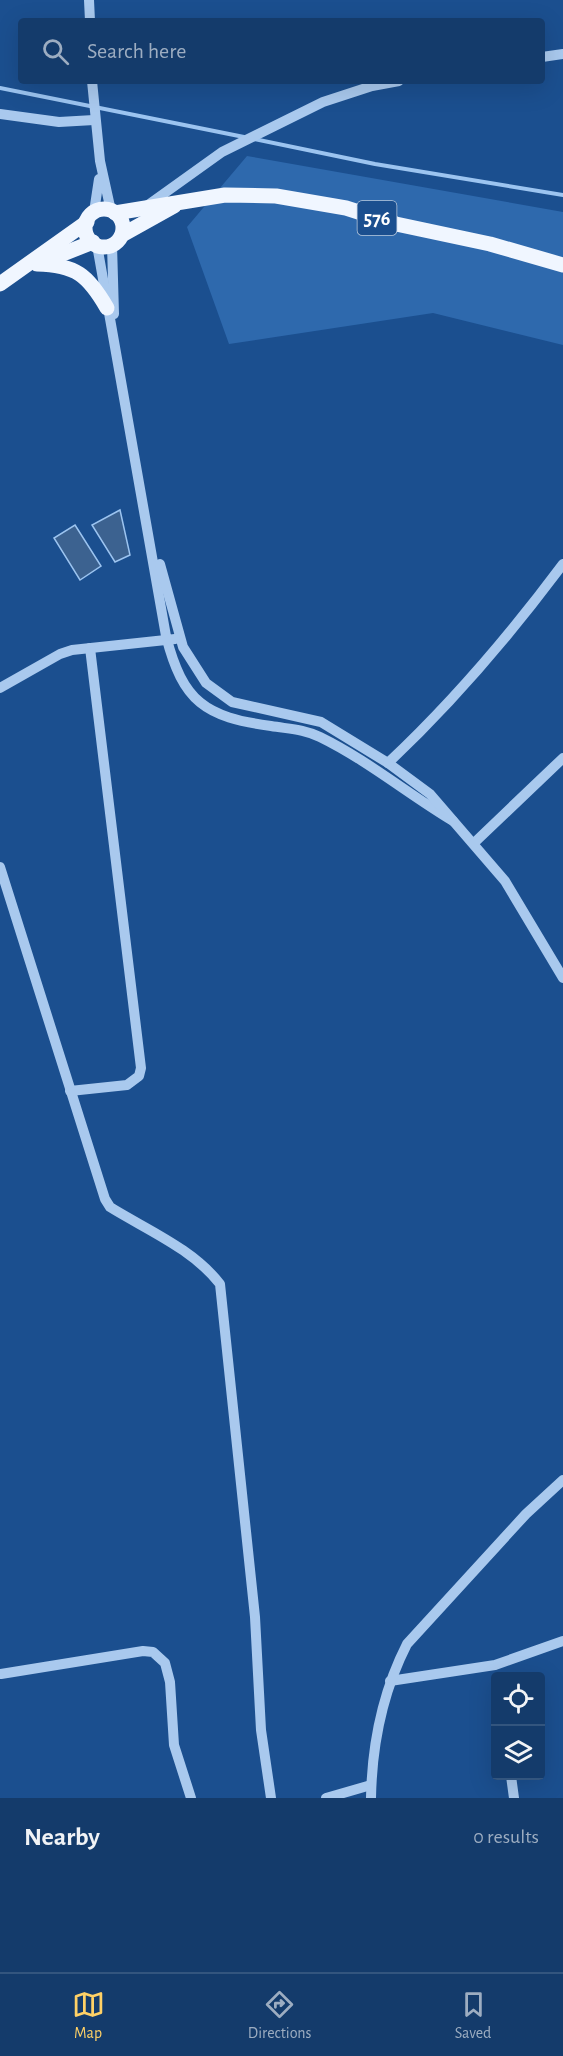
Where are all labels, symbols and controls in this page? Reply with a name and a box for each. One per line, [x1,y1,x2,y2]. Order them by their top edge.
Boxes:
search box [18,18,545,84]
icon: search [39,35,72,68]
text: Search here [87,40,186,62]
road number: 576 [358,201,397,235]
map controls [491,1672,545,1780]
button: locate [491,1672,545,1726]
button: layers [491,1726,545,1780]
text: Nearby [24,1824,100,1850]
text: 0 results [473,1827,539,1847]
tab: Map [72,1988,105,2043]
tab: Directions [248,1988,312,2043]
tab: Saved [455,1988,491,2043]

